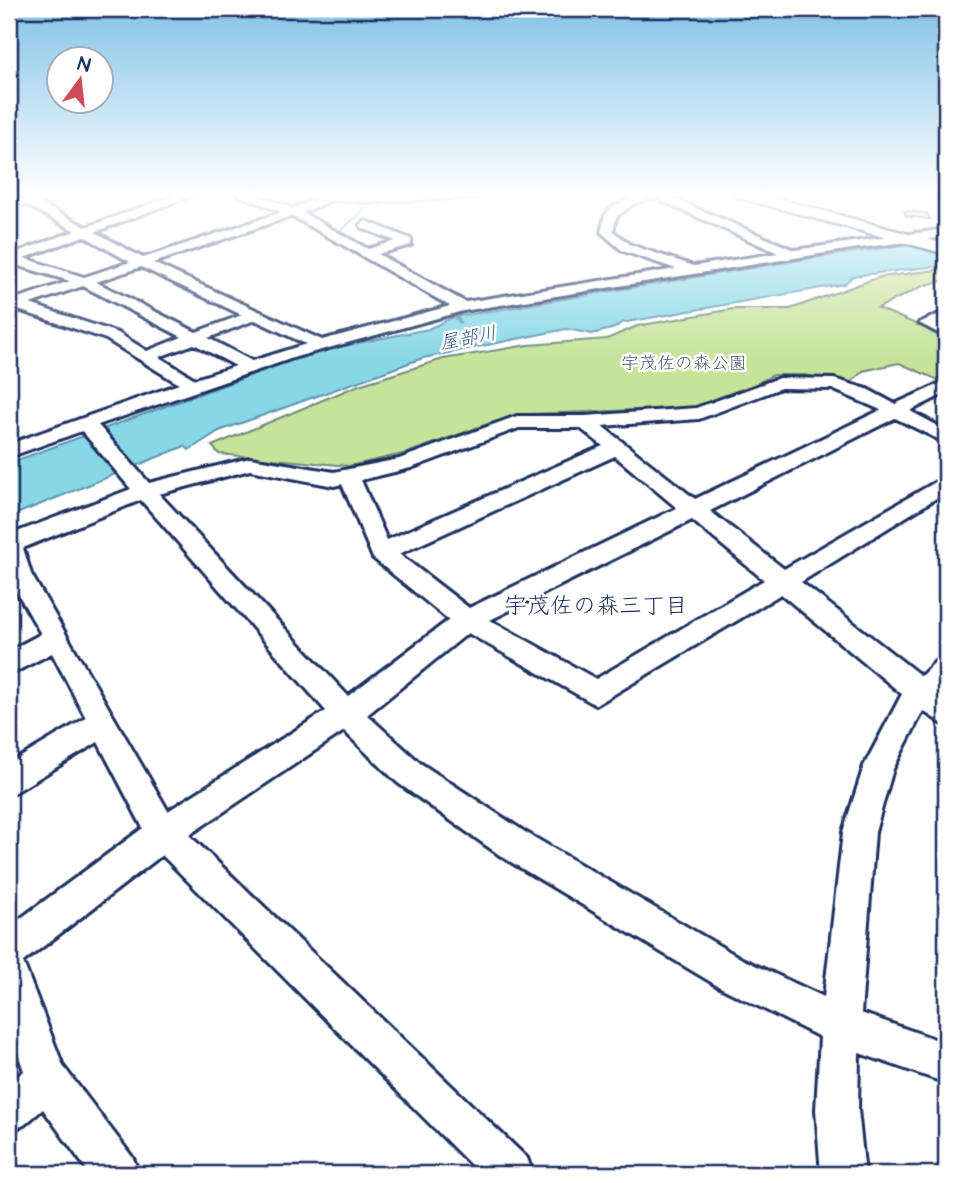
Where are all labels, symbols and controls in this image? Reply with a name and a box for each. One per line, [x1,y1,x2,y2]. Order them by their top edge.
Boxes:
north arrow [46,46,116,116]
text: N [75,50,93,80]
water label: 屋部川 [438,320,499,357]
park label: 宇茂佐の森公園 [621,351,747,376]
district label: 宇茂佐の森三丁目 [504,590,688,622]

